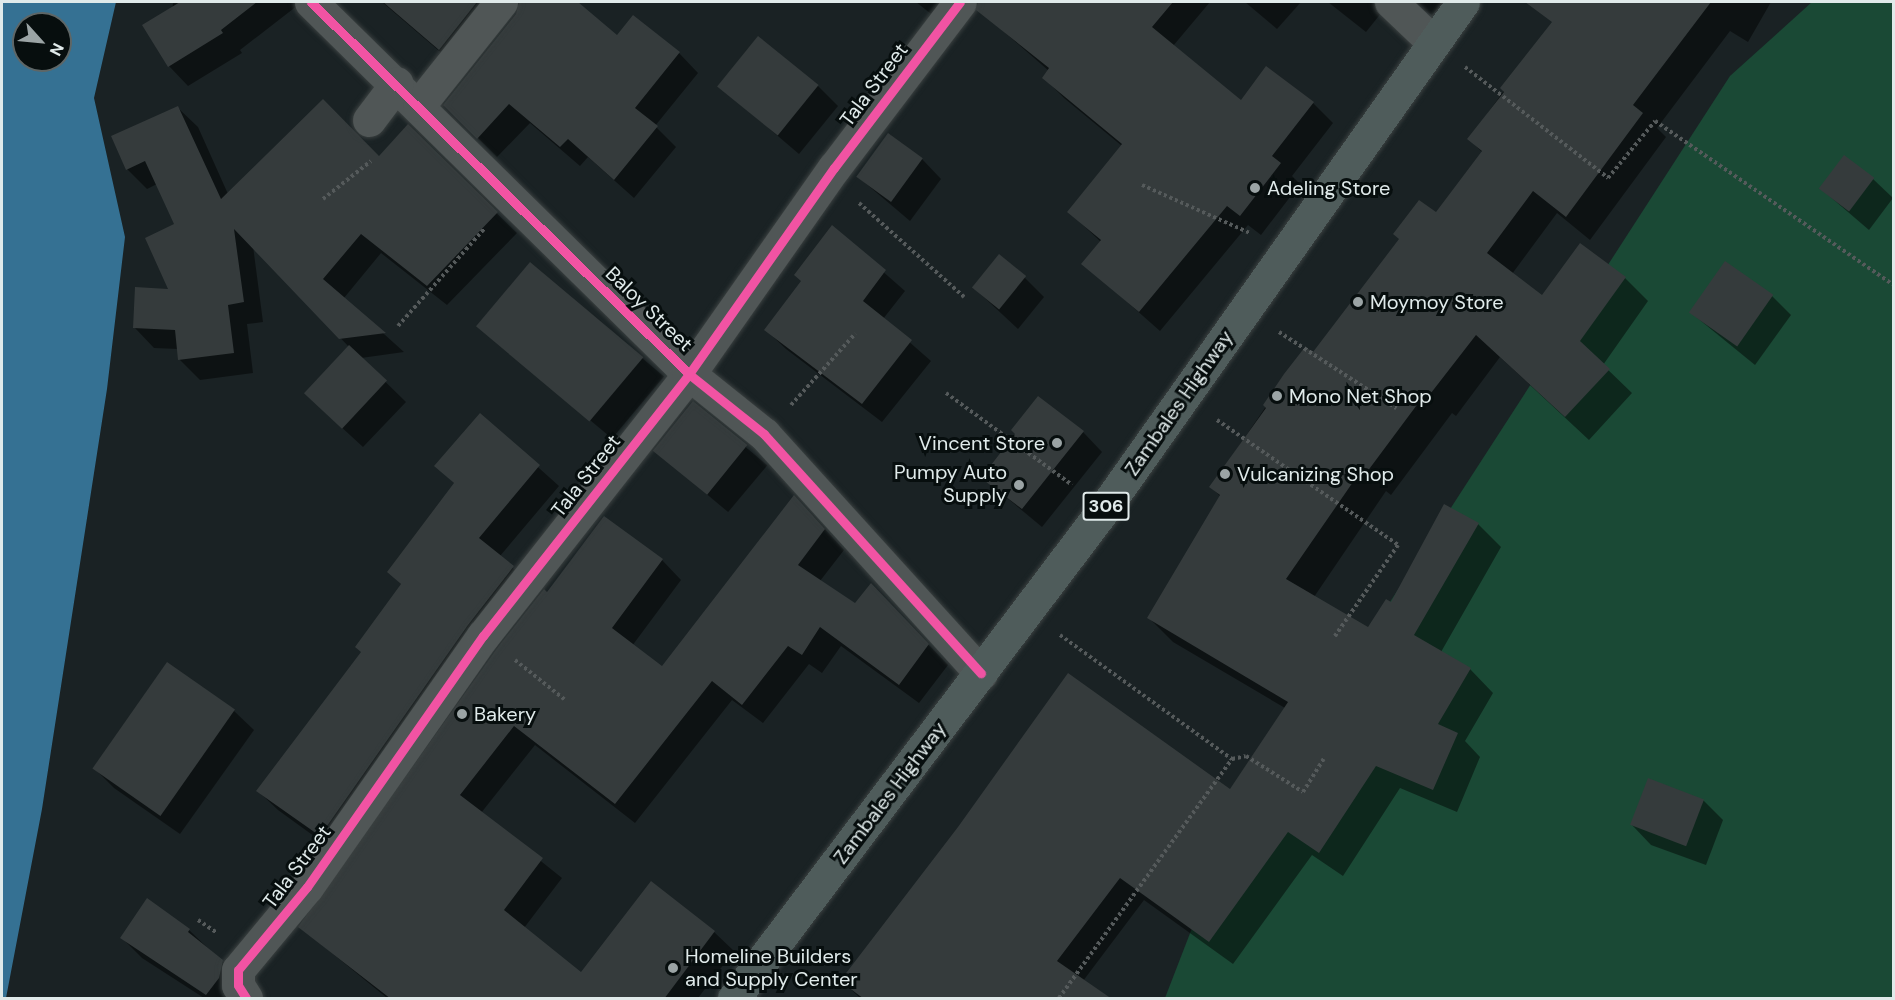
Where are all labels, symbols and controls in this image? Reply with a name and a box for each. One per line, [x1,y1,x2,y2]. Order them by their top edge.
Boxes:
north arrow [12,12,72,72]
street label: Tala Street [835,39,913,131]
text: N [45,40,69,59]
place label: Adeling Store [1267,176,1390,200]
marker: Adeling Store [1248,181,1262,195]
street label: Baloy Street [601,262,697,356]
place label: Moymoy Store [1370,290,1504,314]
marker: Moymoy Store [1351,295,1365,309]
street label: Zambales Highway [1120,326,1238,480]
place label: Mono Net Shop [1289,384,1432,408]
marker: Mono Net Shop [1270,389,1284,403]
street label: Tala Street [546,430,626,522]
place label: Vincent Store [919,431,1045,455]
marker: Vincent Store [1050,436,1064,450]
place label: Pumpy Auto Supply [894,461,1007,508]
place label: Vulcanizing Shop [1237,462,1394,486]
marker: Vulcanizing Shop [1218,467,1232,481]
marker: Pumpy Auto Supply [1012,478,1026,492]
road number: 306 [1082,491,1130,521]
place label: Bakery [474,702,536,726]
marker: Bakery [455,707,469,721]
street label: Zambales Highway [829,717,951,869]
street label: Tala Street [258,821,336,913]
place label: Homeline Builders and Supply Center [685,945,858,992]
marker: Homeline Builders and Supply Center [666,961,680,975]

